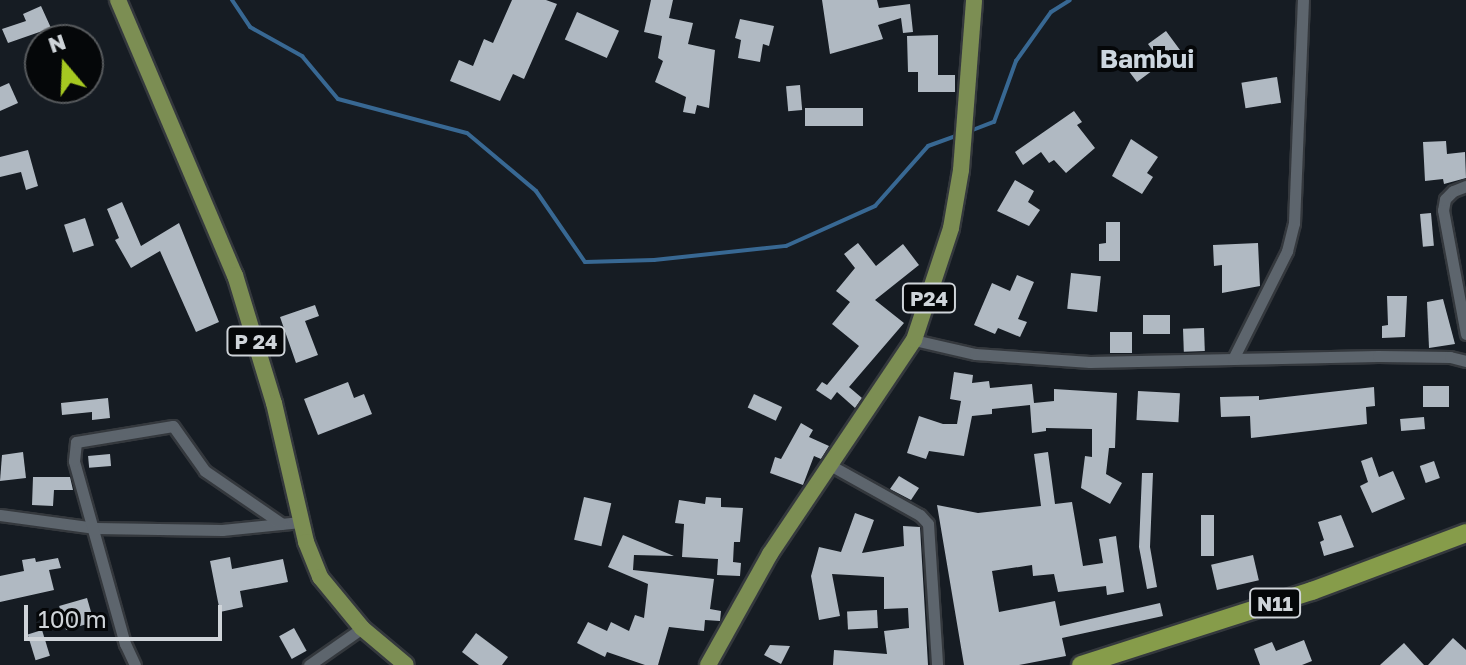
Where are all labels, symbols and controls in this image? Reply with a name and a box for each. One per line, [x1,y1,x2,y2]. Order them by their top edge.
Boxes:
north arrow [24,24,104,104]
text: N [44,27,69,58]
district label: Bambui [1100,43,1194,75]
road number: P24 [901,282,957,314]
road number: P 24 [226,325,286,357]
road number: N11 [1249,587,1301,619]
scale bar [28,589,226,639]
text: 100 m [38,604,107,633]

